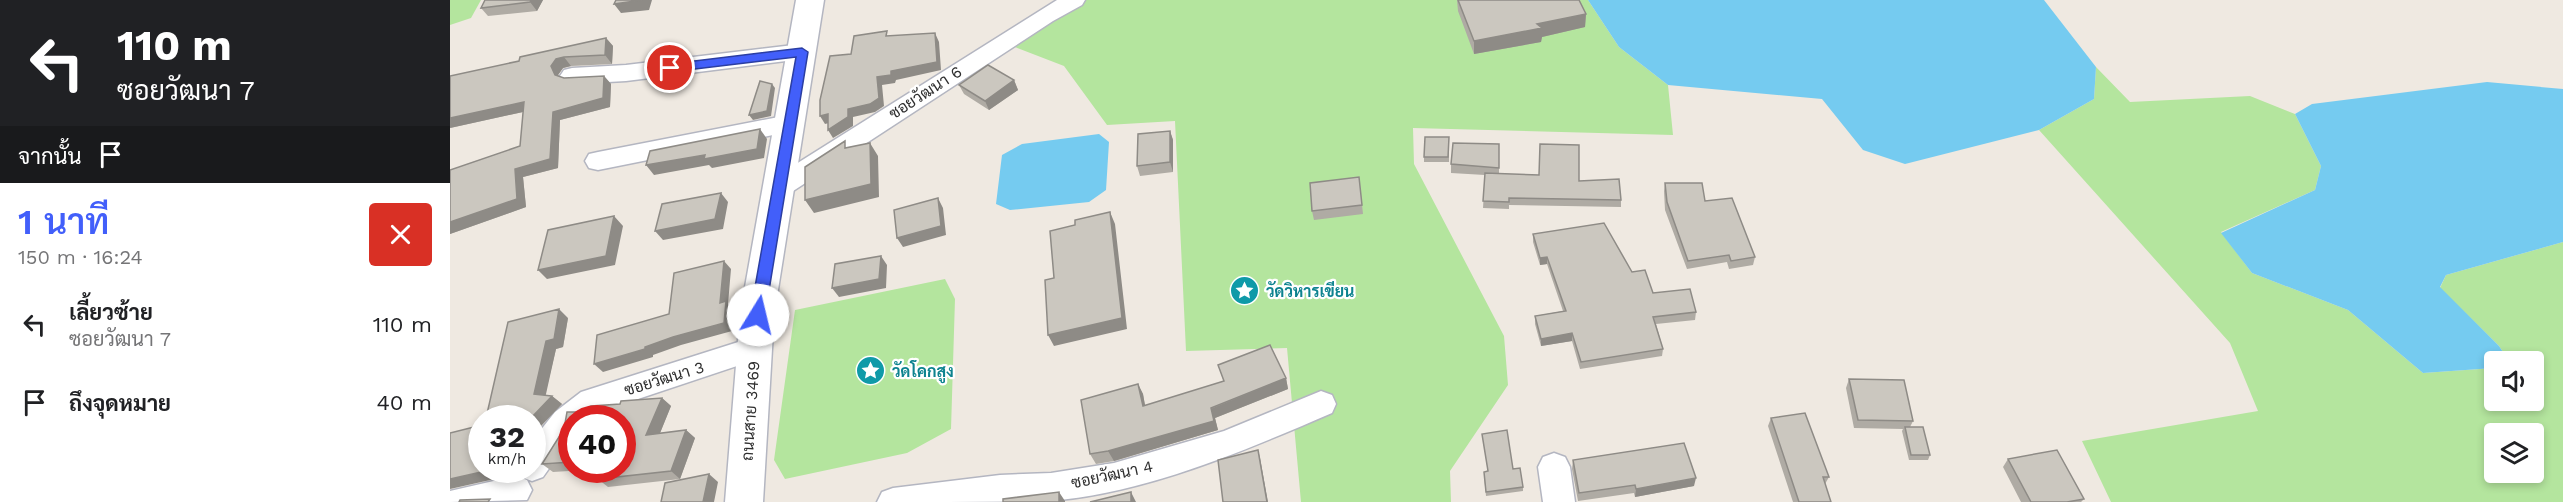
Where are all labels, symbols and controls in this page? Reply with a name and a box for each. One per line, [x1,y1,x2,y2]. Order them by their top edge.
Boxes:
text: 110 m [117,21,232,70]
icon: left [18,24,96,102]
pin [644,42,695,93]
icon: arrive [653,51,686,84]
street label: ซอยวัฒนา 6 [885,61,965,123]
text: ซอยวัฒนา 7 [117,75,255,107]
icon: arrive [94,138,127,171]
text: จากนั้น [18,144,82,169]
text: 1 นาที [18,201,109,243]
button: close [369,203,432,266]
text: 150 m · 16:24 [18,245,143,269]
place icon: วัดวิหารเขียน [1229,275,1261,307]
place label: วัดวิหารเขียน [1266,281,1355,301]
position arrow [726,283,790,347]
text: เลี้ยวซ้าย [69,300,153,325]
icon: left [18,308,51,341]
text: 110 m [373,312,432,337]
text: ซอยวัฒนา 7 [69,327,171,351]
map controls [2484,351,2544,483]
button: sound [2484,351,2544,411]
place icon: วัดโคกสูง [855,355,887,387]
street label: ซอยวัฒนา 3 [622,356,706,400]
street label: ถนนสาย 3469 [738,360,763,462]
place label: วัดโคกสูง [892,360,954,384]
icon: arrive [18,386,51,419]
text: 40 m [376,390,432,415]
text: ถึงจุดหมาย [69,391,171,416]
speed limit sign: 40 [558,405,636,483]
text: 32 [489,419,525,454]
button: layers [2484,423,2544,483]
text: km/h [488,450,526,468]
street label: ซอยวัฒนา 4 [1069,456,1155,492]

